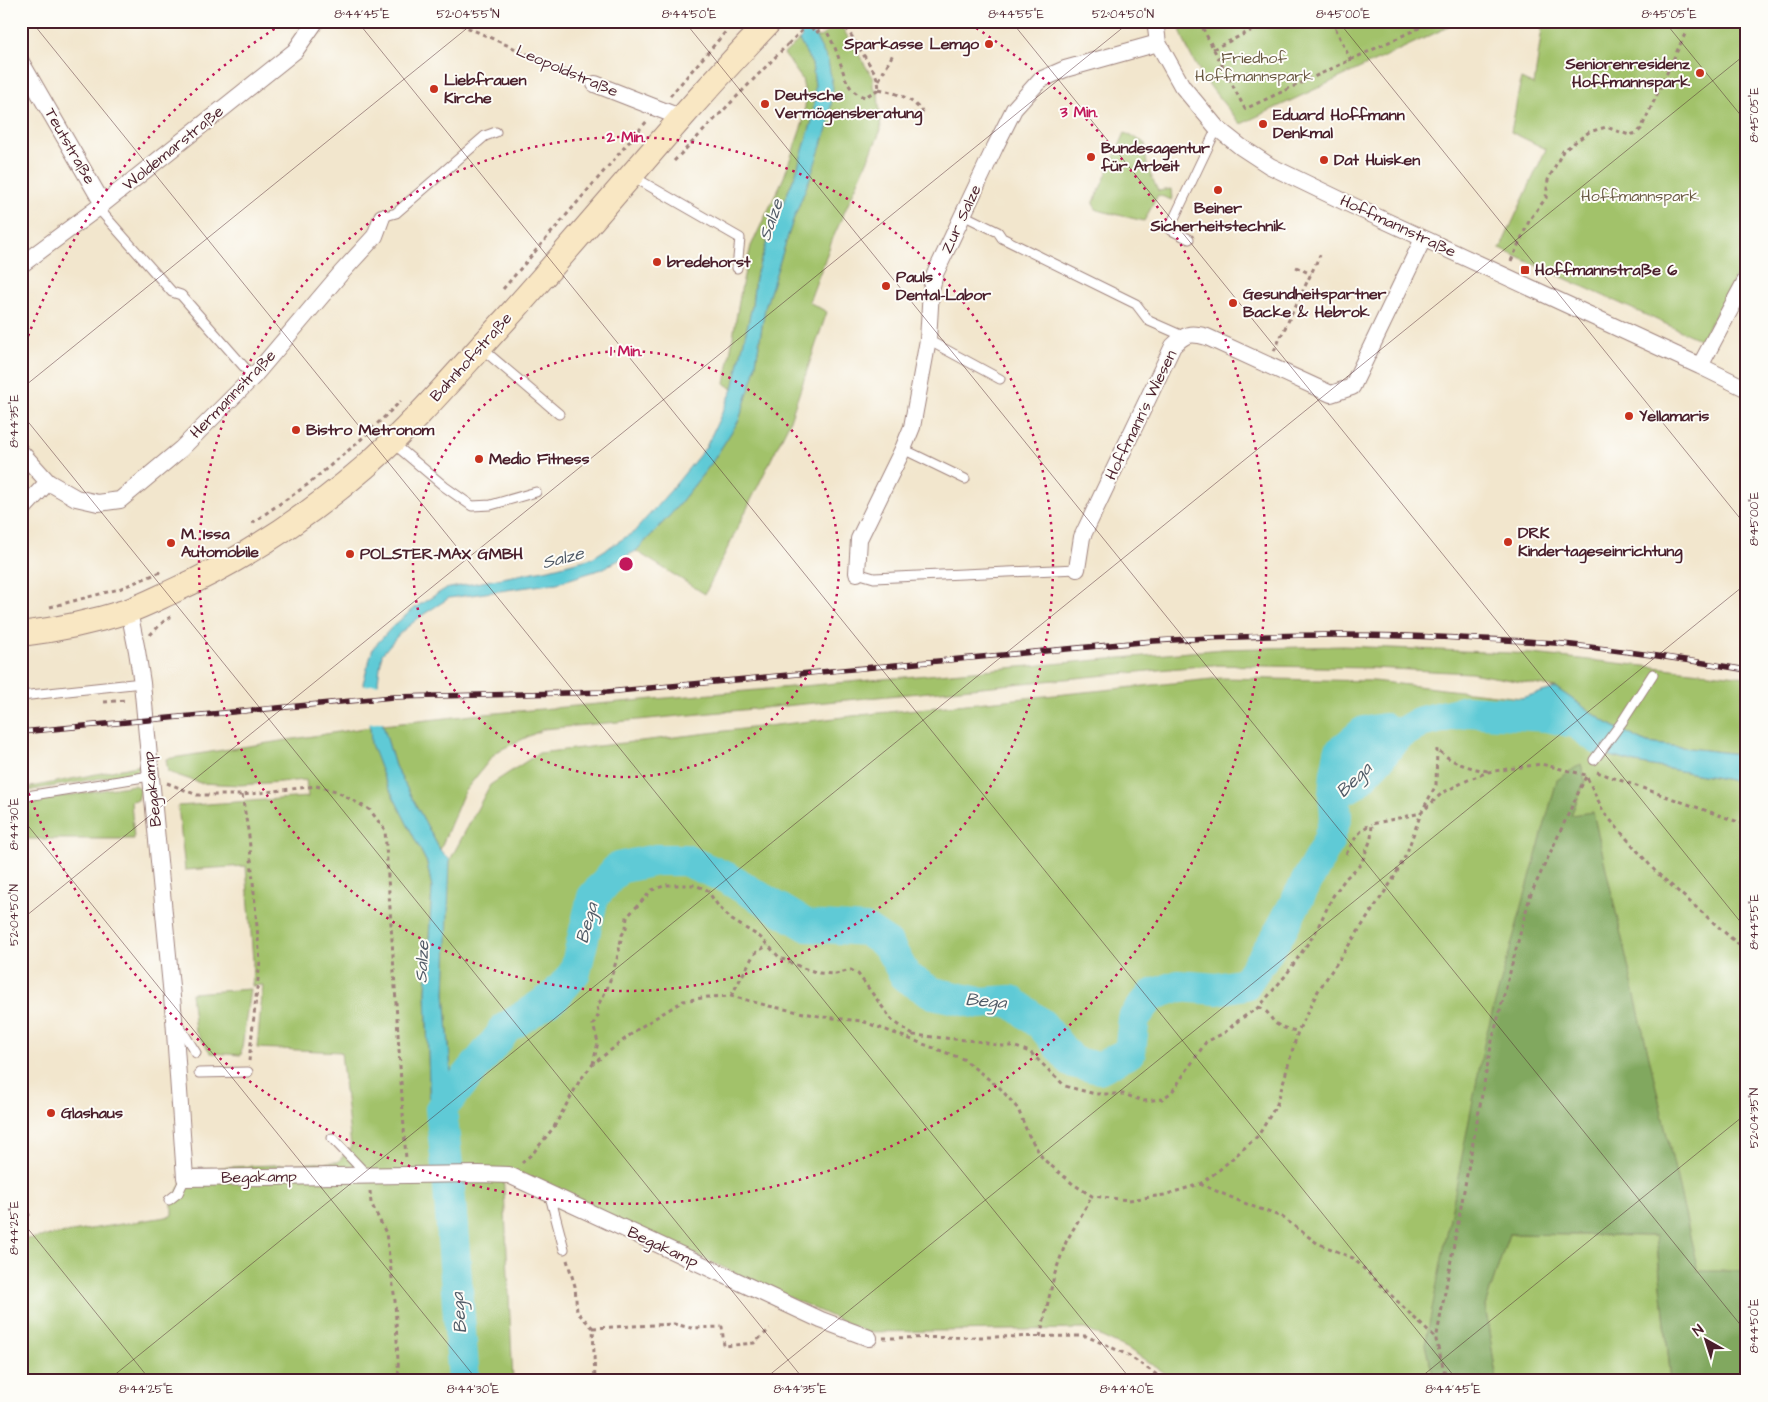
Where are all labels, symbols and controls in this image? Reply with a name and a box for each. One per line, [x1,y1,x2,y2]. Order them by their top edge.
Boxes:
text: 8°44'45"E [334,6,390,23]
text: 52°04'55"N [436,6,500,23]
text: 8°44'50"E [662,6,716,23]
text: 8°44'55"E [988,6,1044,23]
text: 52°04'50"N [1092,6,1155,23]
text: 8°45'00"E [1316,6,1370,23]
text: 8°45'05"E [1641,6,1697,23]
place label: Sparkasse Lemgo [843,33,980,57]
marker: Sparkasse Lemgo [983,38,995,50]
street label: Leopoldstraße [513,40,622,103]
park label: Friedhof Hoffmannspark [1195,47,1313,87]
place label: Seniorenresidenz Hoffmannspark [1564,53,1691,93]
marker: Seniorenresidenz Hoffmannspark [1694,67,1706,79]
place label: Liebfrauen Kirche [444,69,526,109]
marker: Liebfrauen Kirche [428,83,440,95]
place label: Deutsche Vermögensberatung [774,84,923,126]
text: 8°45'05"E [1746,87,1763,143]
marker: Deutsche Vermögensberatung [759,98,771,110]
street label: Woldemarstraße [118,100,229,196]
text: 3 Min. [1059,102,1098,123]
street label: Teutstraße [39,104,101,188]
place label: Eduard Hoffmann Denkmal [1273,104,1405,144]
marker: Eduard Hoffmann Denkmal [1257,118,1269,130]
text: 2 Min. [606,127,645,148]
place label: Bundesagentur für Arbeit [1100,137,1210,177]
place label: Dat Huisken [1334,149,1420,171]
marker: Bundesagentur für Arbeit [1085,151,1097,163]
marker: Dat Huisken [1318,154,1330,166]
street label: Zur Salze [936,181,987,257]
marker: Beiner Sicherheitstechnik [1212,184,1224,196]
park label: Hoffmannspark [1581,185,1699,207]
street label: Hoffmannstraße [1336,189,1460,263]
water label: Salze [752,195,790,244]
place label: Beiner Sicherheitstechnik [1149,197,1286,237]
place label: bredehorst [667,251,751,273]
marker: bredehorst [651,256,663,268]
place label: Hoffmannstraße 6 [1535,259,1677,281]
marker: Hoffmannstraße 6 [1519,264,1531,276]
place label: Pauls Dental-Labor [896,266,991,306]
marker: Pauls Dental-Labor [880,280,892,292]
place label: Gesundheitspartner Backe & Hebrok [1243,283,1387,323]
marker: Gesundheitspartner Backe & Hebrok [1227,297,1239,309]
street label: Bahnhofstraße [425,307,517,406]
text: 1 Min. [610,341,642,362]
street label: Hermannstraße [185,345,281,443]
street label: Hoffmann's Wiesen [1100,346,1182,484]
text: 8°44'35"E [6,394,23,448]
place label: Yellamaris [1639,405,1709,427]
marker: Yellamaris [1623,410,1635,422]
place label: Bistro Metronom [306,419,435,441]
marker: Bistro Metronom [290,424,302,436]
place label: Medio Fitness [489,448,590,470]
marker: Medio Fitness [473,453,485,465]
text: 8°45'00"E [1746,492,1763,546]
place label: DRK Kindertageseinrichtung [1518,522,1683,564]
place label: M. Issa Automobile [181,523,259,563]
marker: DRK Kindertageseinrichtung [1502,536,1514,548]
marker: M. Issa Automobile [165,537,177,549]
water label: Salze [539,540,588,575]
place label: POLSTER-MAX GMBH [360,543,523,565]
marker: POLSTER-MAX GMBH [344,548,356,560]
centre of rings [617,555,635,573]
street label: Begakamp [137,750,168,828]
water label: Bega [1331,756,1379,804]
text: 8°44'30"E [6,798,23,850]
text: 52°04'50"N [6,883,23,946]
text: 8°44'55"E [1746,894,1763,950]
water label: Bega [570,899,606,946]
water label: Salze [408,939,436,984]
water label: Bega [964,987,1008,1016]
text: 52°04'35"N [1746,1087,1763,1148]
place label: Glashaus [61,1102,123,1124]
marker: Glashaus [45,1107,57,1119]
street label: Begakamp [221,1165,297,1190]
text: 8°44'25"E [6,1201,23,1255]
street label: Begakamp [624,1221,702,1274]
water label: Bega [445,1291,474,1335]
text: 8°44'50"E [1746,1299,1763,1353]
north arrow [1680,1314,1730,1364]
text: N [1689,1320,1708,1341]
text: 8°44'25"E [119,1381,173,1398]
text: 8°44'30"E [447,1381,499,1398]
text: 8°44'35"E [773,1381,827,1398]
text: 8°44'40"E [1100,1381,1154,1398]
text: 8°44'45"E [1425,1381,1481,1398]

